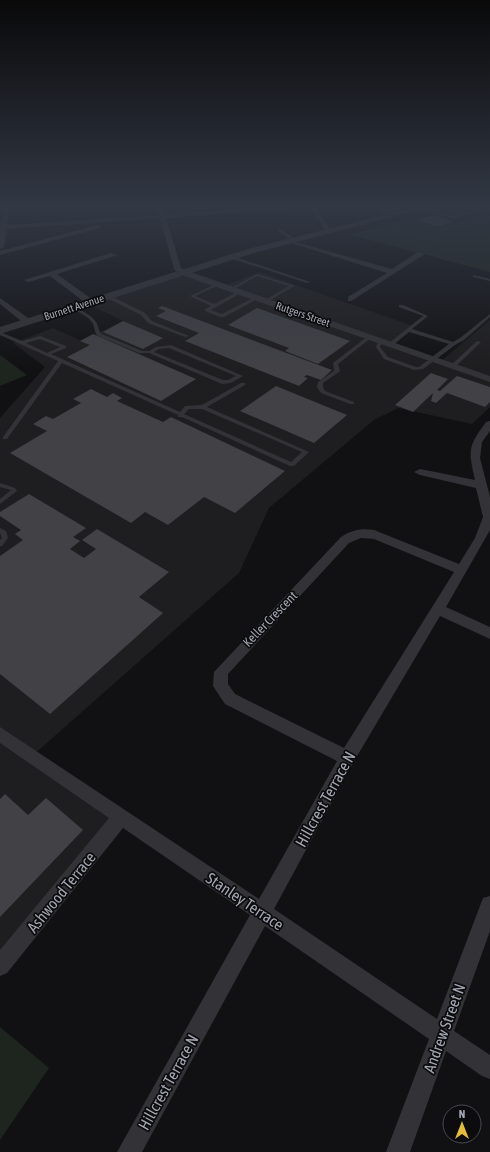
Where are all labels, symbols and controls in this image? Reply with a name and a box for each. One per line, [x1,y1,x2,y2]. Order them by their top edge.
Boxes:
street label: Burnett Avenue [42,292,106,322]
street label: Rutgers Street [274,299,332,329]
street label: Keller Crescent [240,588,300,650]
street label: Hillcrest Terrace N [291,748,359,850]
street label: Ashwood Terrace [23,848,99,936]
street label: Stanley Terrace [202,868,287,934]
street label: Andrew Street N [420,981,468,1075]
street label: Hillcrest Terrace N [134,1031,202,1133]
north arrow [442,1104,482,1144]
text: N [459,1108,465,1120]

